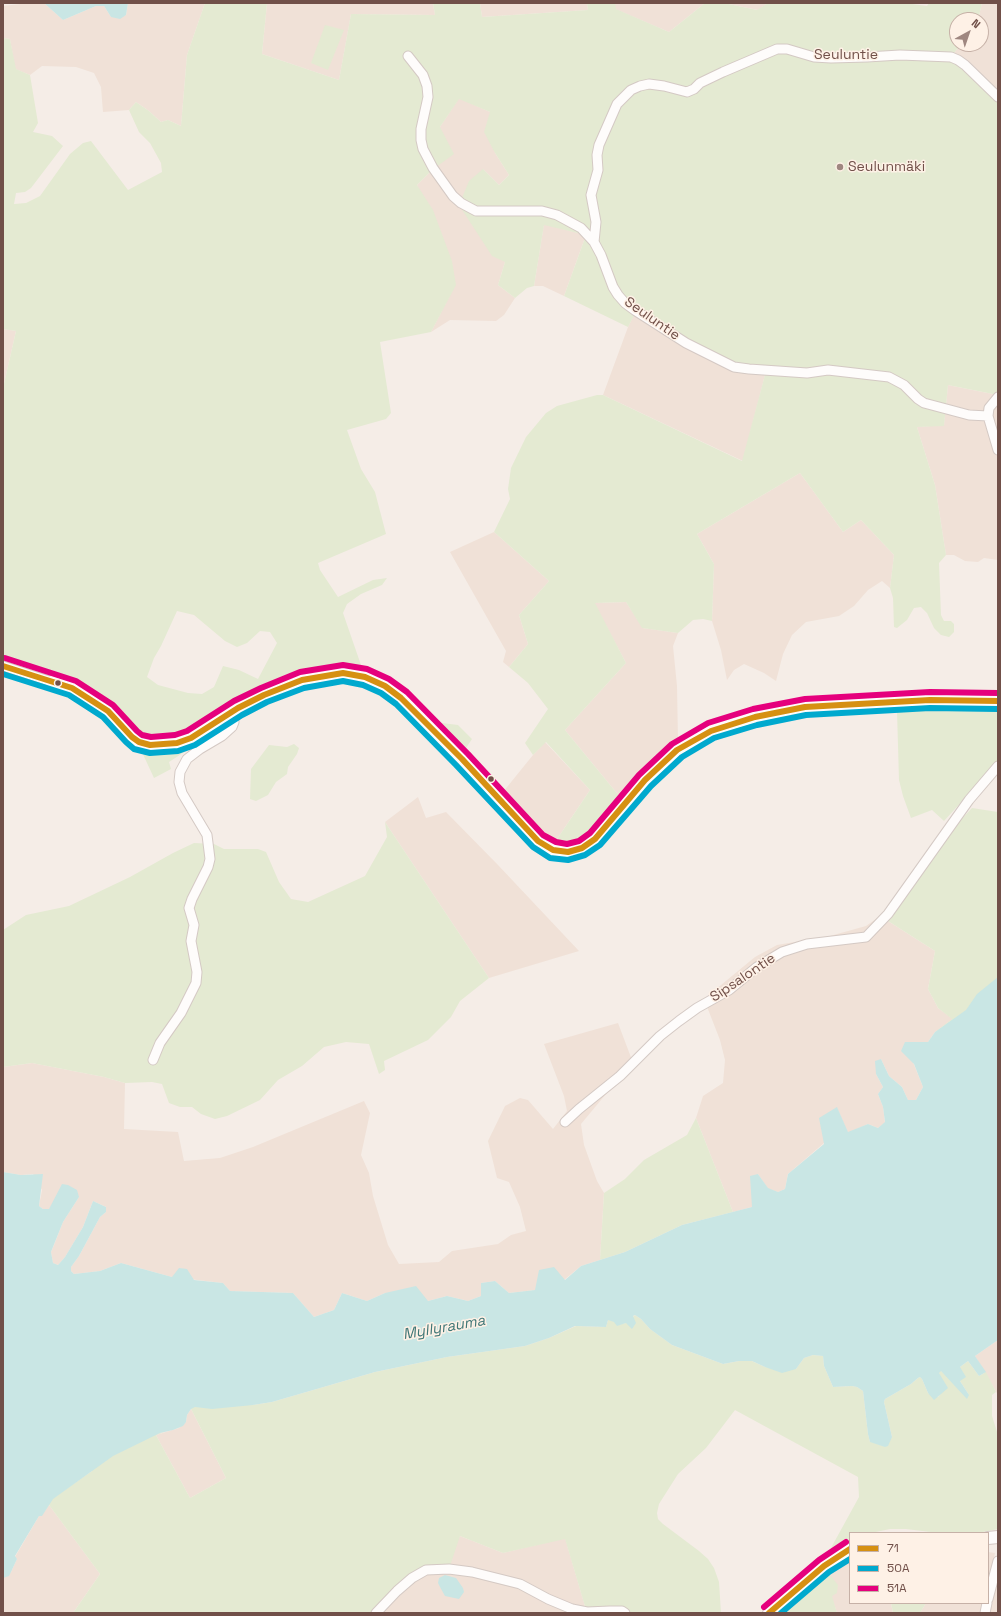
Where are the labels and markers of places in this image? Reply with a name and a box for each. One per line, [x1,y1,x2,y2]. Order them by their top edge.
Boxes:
place label: Seulunmäki [848,159,925,175]
marker: Seulunmäki [835,162,845,172]
unlabelled marker [53,678,63,688]
unlabelled marker [486,774,496,784]

